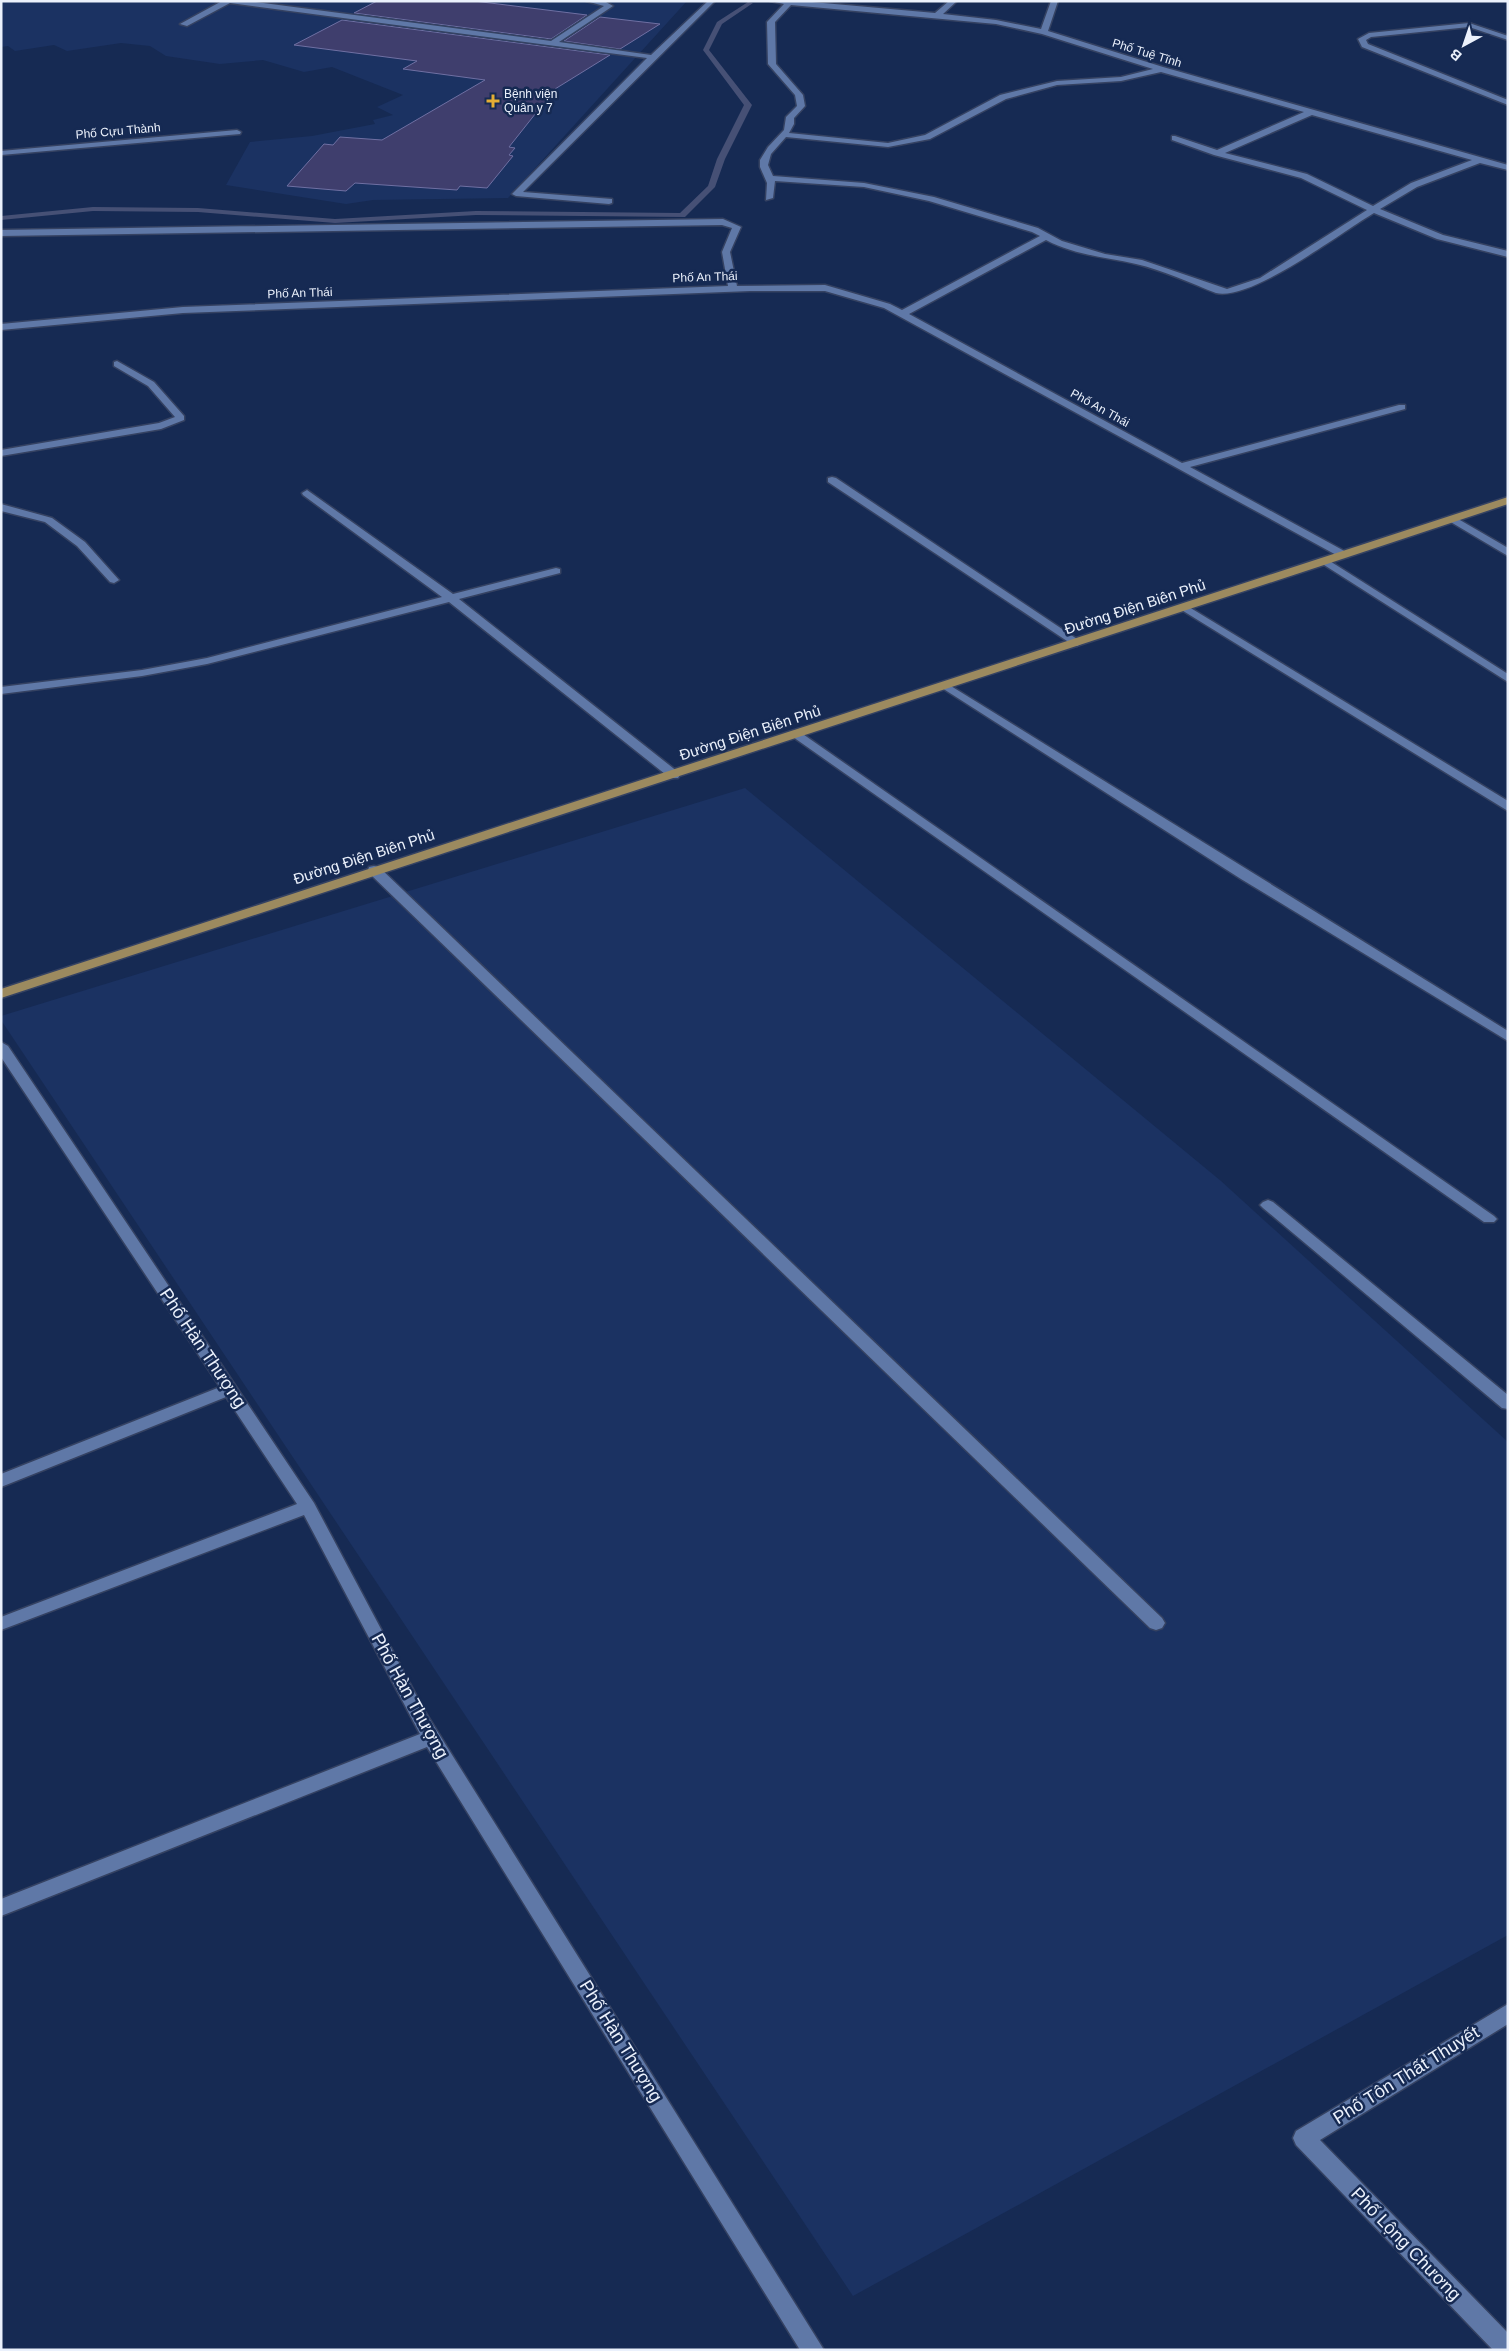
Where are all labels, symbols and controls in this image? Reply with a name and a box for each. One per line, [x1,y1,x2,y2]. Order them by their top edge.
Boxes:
north arrow [1439,20,1489,70]
street label: Phố Tuệ Tĩnh [1111,36,1183,70]
text: B [1447,46,1465,64]
place label: Bệnh viện Quân y 7 [504,87,557,115]
marker: Bệnh viện Quân y 7 [486,94,500,108]
street label: Phố Cựu Thành [75,120,161,142]
street label: Phố An Thái [672,269,738,285]
street label: Phố An Thái [267,285,333,301]
street label: Phố An Thái [1068,386,1132,430]
street label: Đường Điện Biên Phủ [1062,576,1208,637]
street label: Đường Điện Biên Phủ [677,702,823,763]
street label: Đường Điện Biên Phủ [291,826,437,887]
street label: Phố Hàn Thượng [156,1285,250,1411]
street label: Phố Hàn Thượng [367,1630,453,1762]
street label: Phố Hàn Thượng [576,1977,666,2105]
street label: Phố Tôn Thất Thuyết [1329,2022,1483,2128]
street label: Phố Lộng Chương [1347,2183,1465,2305]

